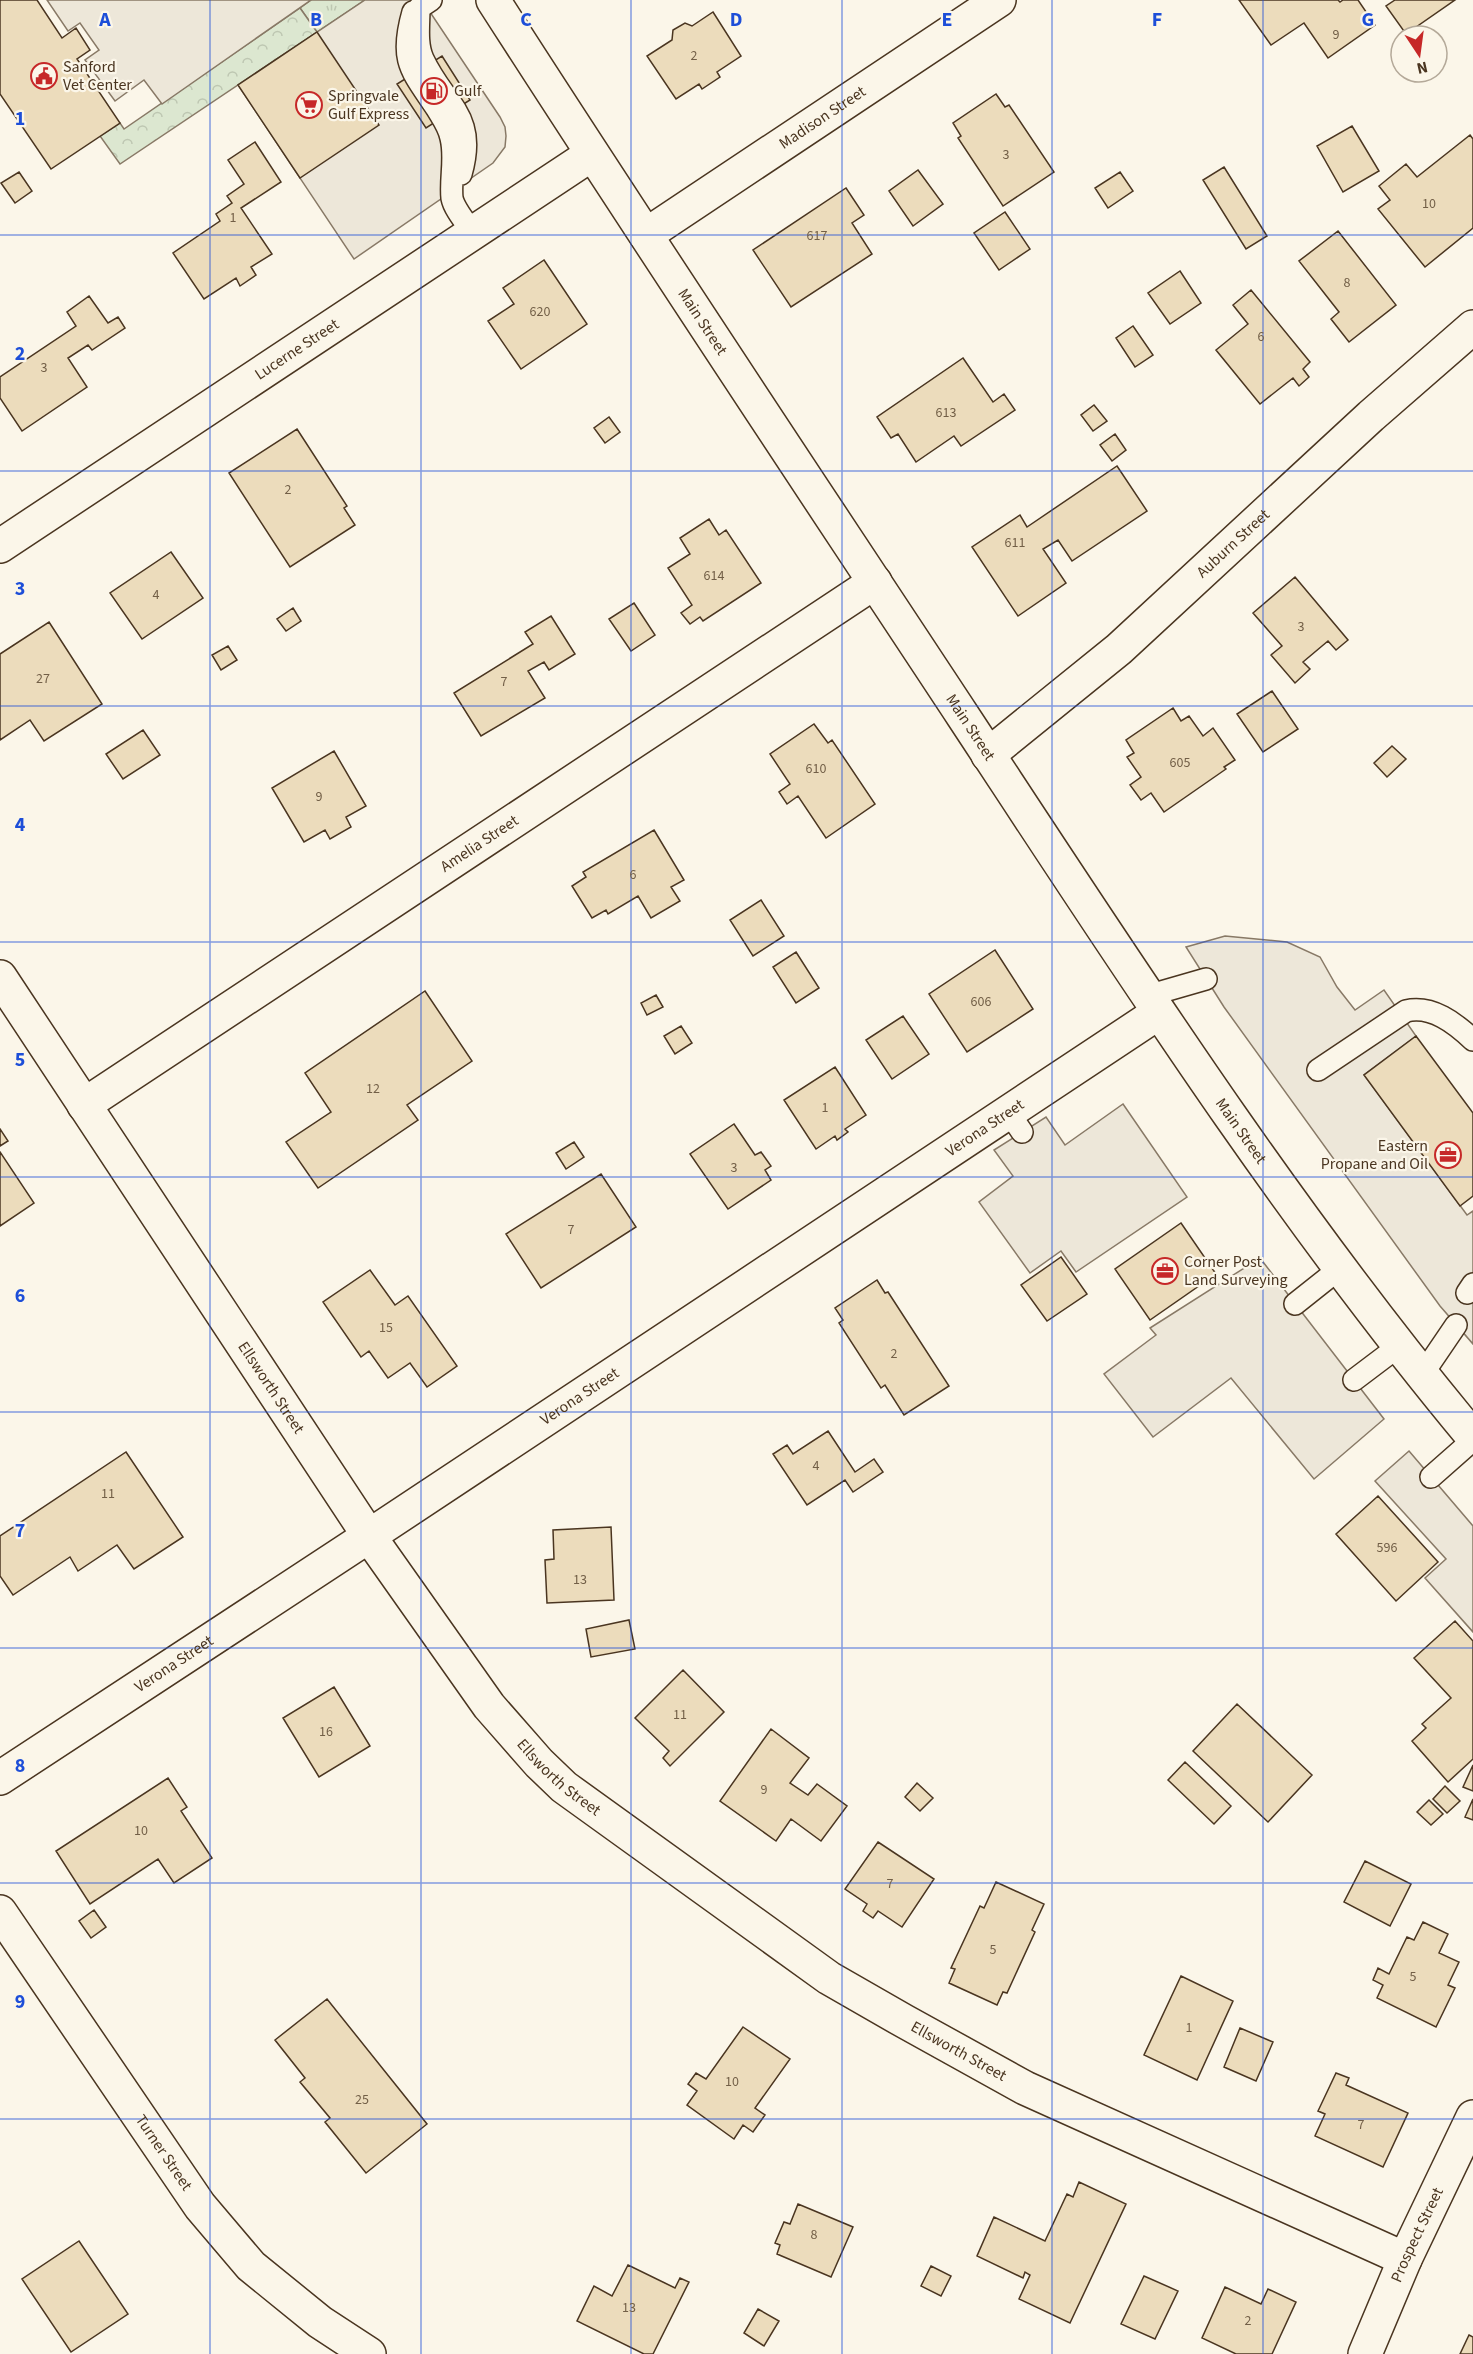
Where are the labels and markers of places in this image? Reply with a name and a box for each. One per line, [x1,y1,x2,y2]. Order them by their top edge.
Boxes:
place label: Sanford Vet Center [63,56,132,96]
public building icon: Sanford Vet Center [29,61,59,91]
fuel station icon: Gulf [419,76,449,106]
place label: Gulf [454,80,483,102]
place label: Springvale Gulf Express [328,85,410,125]
supermarket icon: Springvale Gulf Express [294,90,324,120]
place label: Eastern Propane and Oil [1321,1135,1428,1175]
office icon: Eastern Propane and Oil [1433,1140,1463,1170]
place label: Corner Post Land Surveying [1184,1251,1288,1291]
office icon: Corner Post Land Surveying [1150,1256,1180,1286]

